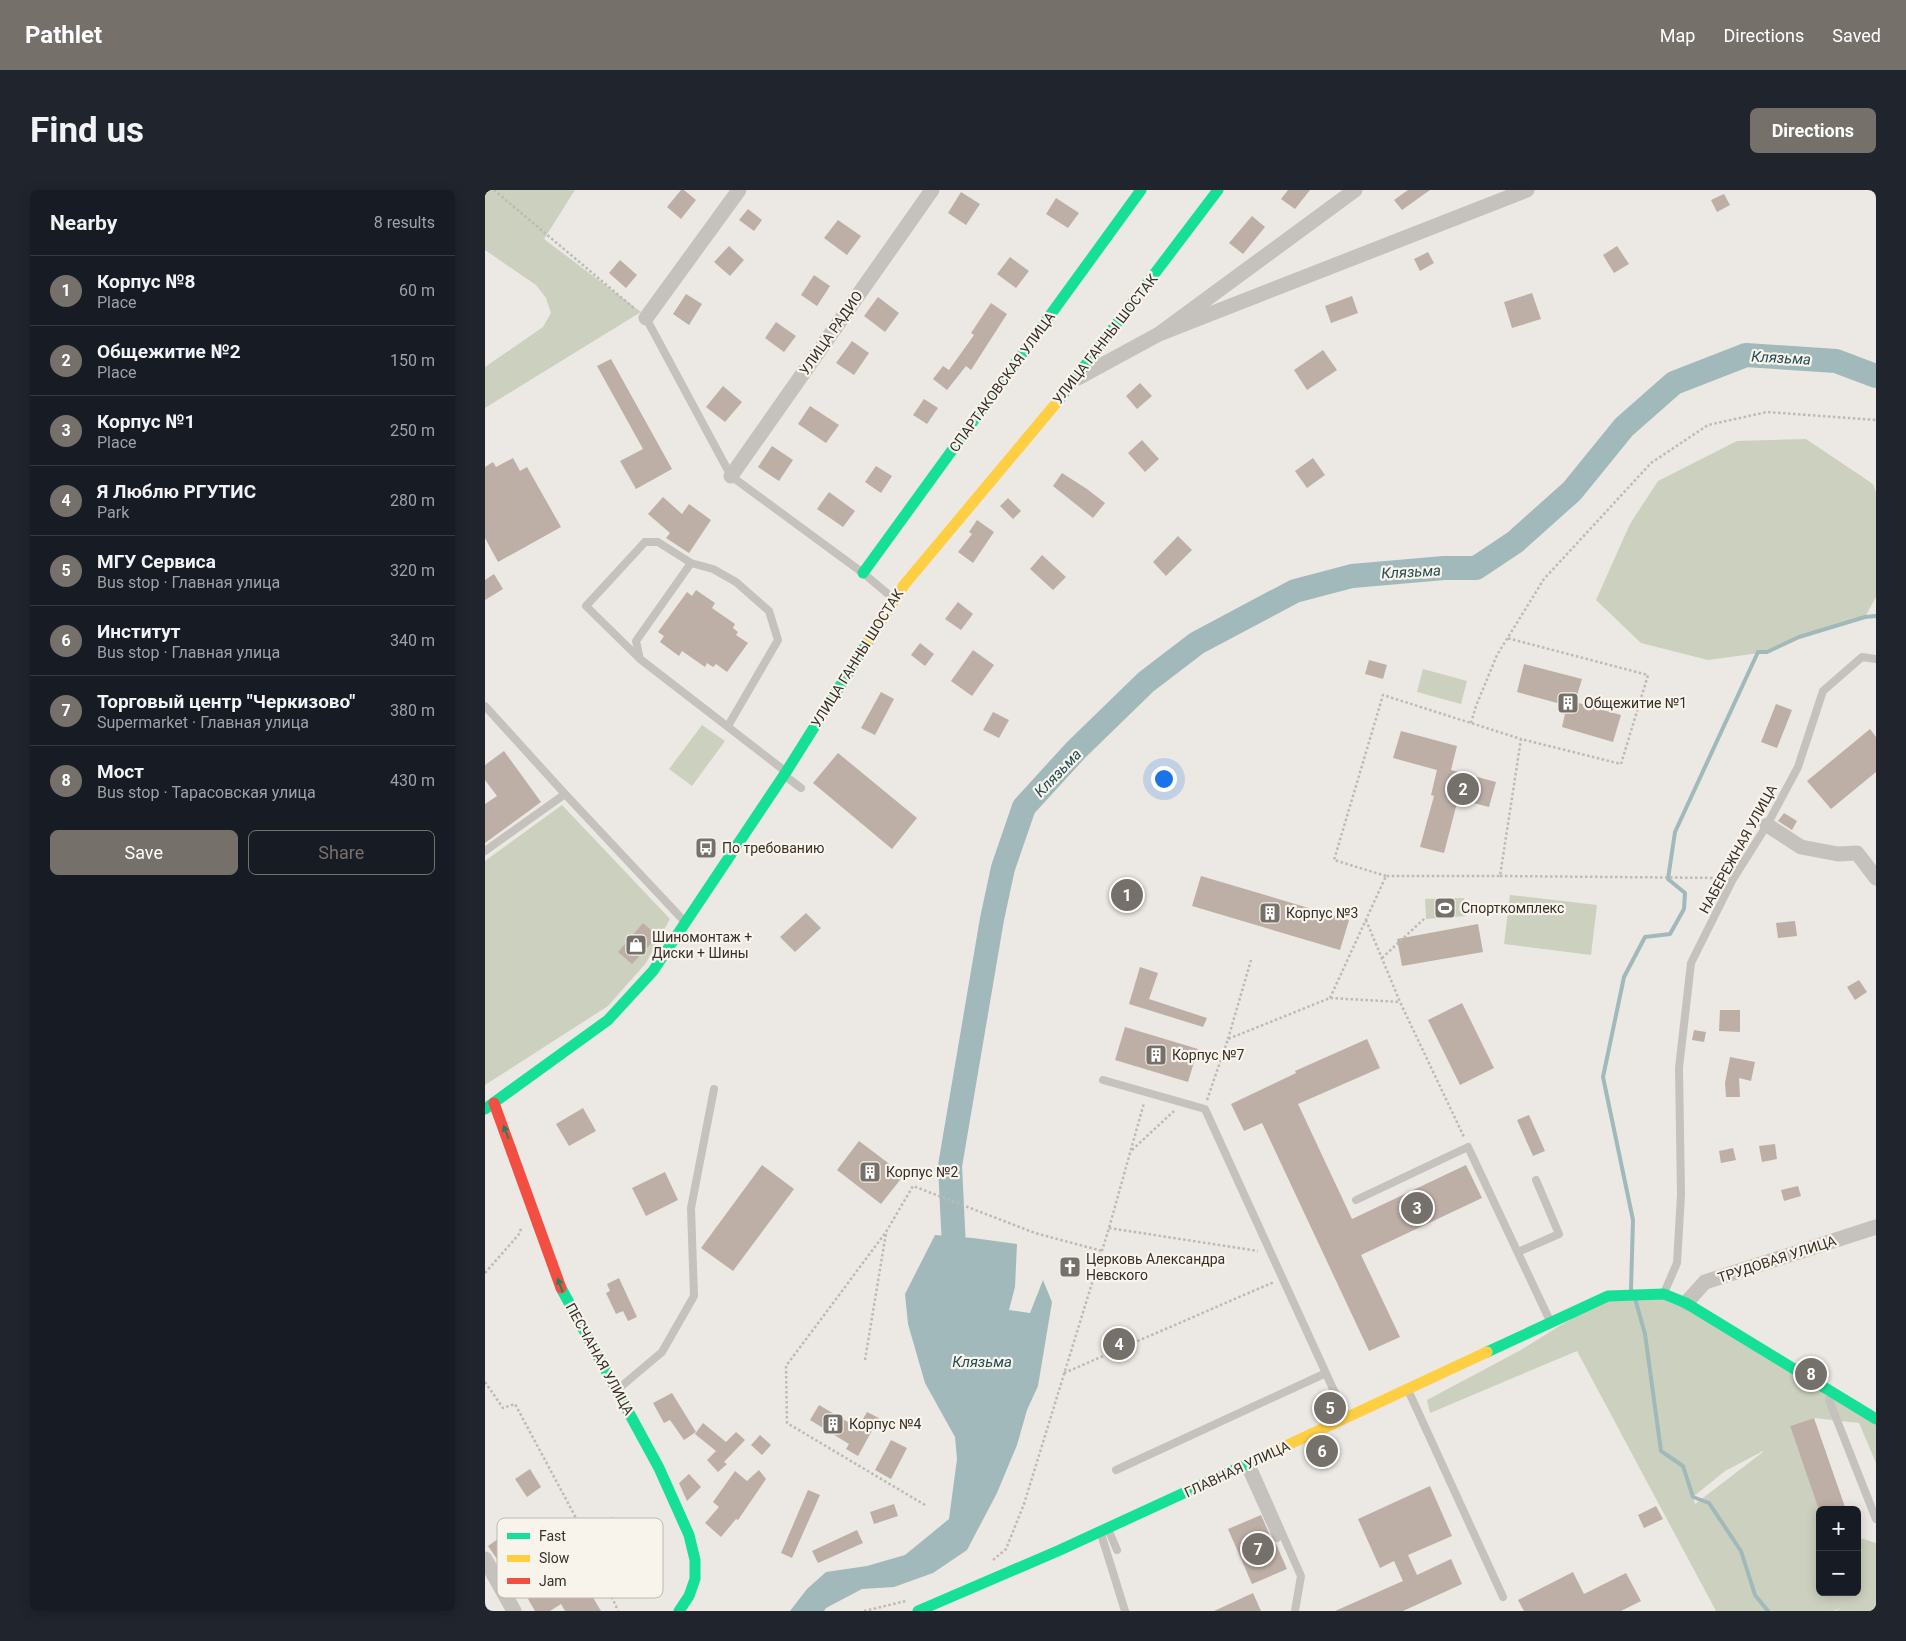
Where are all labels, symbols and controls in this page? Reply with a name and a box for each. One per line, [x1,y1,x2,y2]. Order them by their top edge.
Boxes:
text: Pathlet [25,21,102,49]
text: Map [1660,25,1695,46]
text: Directions [1723,25,1804,46]
text: Saved [1832,25,1881,46]
button: Directions [1750,108,1876,153]
text: Find us [30,110,144,151]
text: Nearby [50,211,117,235]
text: 8 results [374,213,435,232]
text: Корпус №8 [97,270,195,293]
street label: УЛИЦА ГАННЫ ШОСТАК [1049,271,1161,407]
text: 1 [61,281,71,300]
text: 60 m [399,281,435,300]
street label: УЛИЦА РАДИО [796,288,866,378]
text: Place [97,293,137,312]
street label: СПАРТАКОВСКАЯ УЛИЦА [946,309,1058,455]
text: Общежитие №2 [97,340,241,363]
water label: Клязьма [1751,347,1811,369]
text: 2 [61,351,71,370]
text: 150 m [390,351,435,370]
text: Place [97,363,137,382]
text: Корпус №1 [97,410,195,433]
text: 3 [61,421,71,440]
text: 250 m [390,421,435,440]
text: Place [97,433,137,452]
text: Я Люблю РГУТИС [97,480,256,503]
text: 4 [61,491,71,510]
text: 280 m [390,491,435,510]
text: Park [97,503,129,522]
text: МГУ Сервиса [97,550,216,573]
text: 5 [61,561,71,580]
text: 320 m [390,561,435,580]
water label: Клязьма [1381,561,1441,583]
text: Bus stop · Главная улица [97,573,280,592]
street label: УЛИЦА ГАННЫ ШОСТАК [808,586,906,730]
text: Институт [97,620,180,643]
text: 6 [61,631,71,650]
text: 340 m [390,631,435,650]
text: Bus stop · Главная улица [97,643,280,662]
text: Торговый центр "Черкизово" [97,690,355,713]
building icon: Общежитие №1 [1556,691,1580,715]
place label: Общежитие №1 [1584,695,1687,711]
text: 7 [61,701,71,720]
text: 380 m [390,701,435,720]
text: Supermarket · Главная улица [97,713,309,732]
water label: Клязьма [1031,745,1085,801]
text: Мост [97,760,144,783]
your location [1151,766,1177,792]
pin: 2 [1447,770,1479,808]
text: 8 [61,771,71,790]
text: 430 m [390,771,435,790]
street label: НАБЕРЕЖНАЯ УЛИЦА [1696,782,1780,916]
text: Bus stop · Тарасовская улица [97,783,316,802]
button: Save [50,830,238,875]
button: Share [248,830,435,875]
bus stop icon: По требованию [694,836,718,860]
place label: По требованию [722,840,824,856]
pin: 1 [1111,876,1143,914]
sports icon: Спорткомплекс [1433,896,1457,920]
place label: Спорткомплекс [1461,900,1564,916]
building icon: Корпус №3 [1258,901,1282,925]
place label: Корпус №3 [1286,905,1358,921]
place label: Шиномонтаж + Диски + Шины [652,929,752,961]
shop icon: Шиномонтаж + Диски + Шины [624,933,648,957]
building icon: Корпус №7 [1144,1043,1168,1067]
place label: Корпус №7 [1172,1047,1244,1063]
one-way arrow [502,1124,510,1139]
building icon: Корпус №2 [858,1160,882,1184]
place label: Корпус №2 [886,1164,958,1180]
pin: 3 [1401,1189,1433,1227]
street label: ТРУДОВАЯ УЛИЦА [1716,1232,1838,1286]
place label: Церковь Александра Невского [1086,1251,1225,1283]
church icon: Церковь Александра Невского [1058,1255,1082,1279]
one-way arrow [556,1278,563,1293]
street label: ПЕСЧАНАЯ УЛИЦА [563,1300,637,1418]
pin: 4 [1103,1325,1135,1363]
water label: Клязьма [952,1353,1012,1371]
pin: 8 [1795,1355,1827,1393]
pin: 5 [1314,1389,1346,1427]
building icon: Корпус №4 [821,1412,845,1436]
place label: Корпус №4 [849,1416,921,1432]
pin: 6 [1306,1432,1338,1470]
street label: ГЛАВНАЯ УЛИЦА [1182,1438,1292,1500]
map controls [1816,1506,1861,1596]
button: + [1816,1506,1861,1551]
legend [497,1518,663,1598]
text: Fast [539,1528,566,1544]
pin: 7 [1242,1530,1274,1568]
text: Slow [539,1550,570,1566]
button: − [1816,1551,1861,1596]
text: Jam [539,1573,567,1589]

